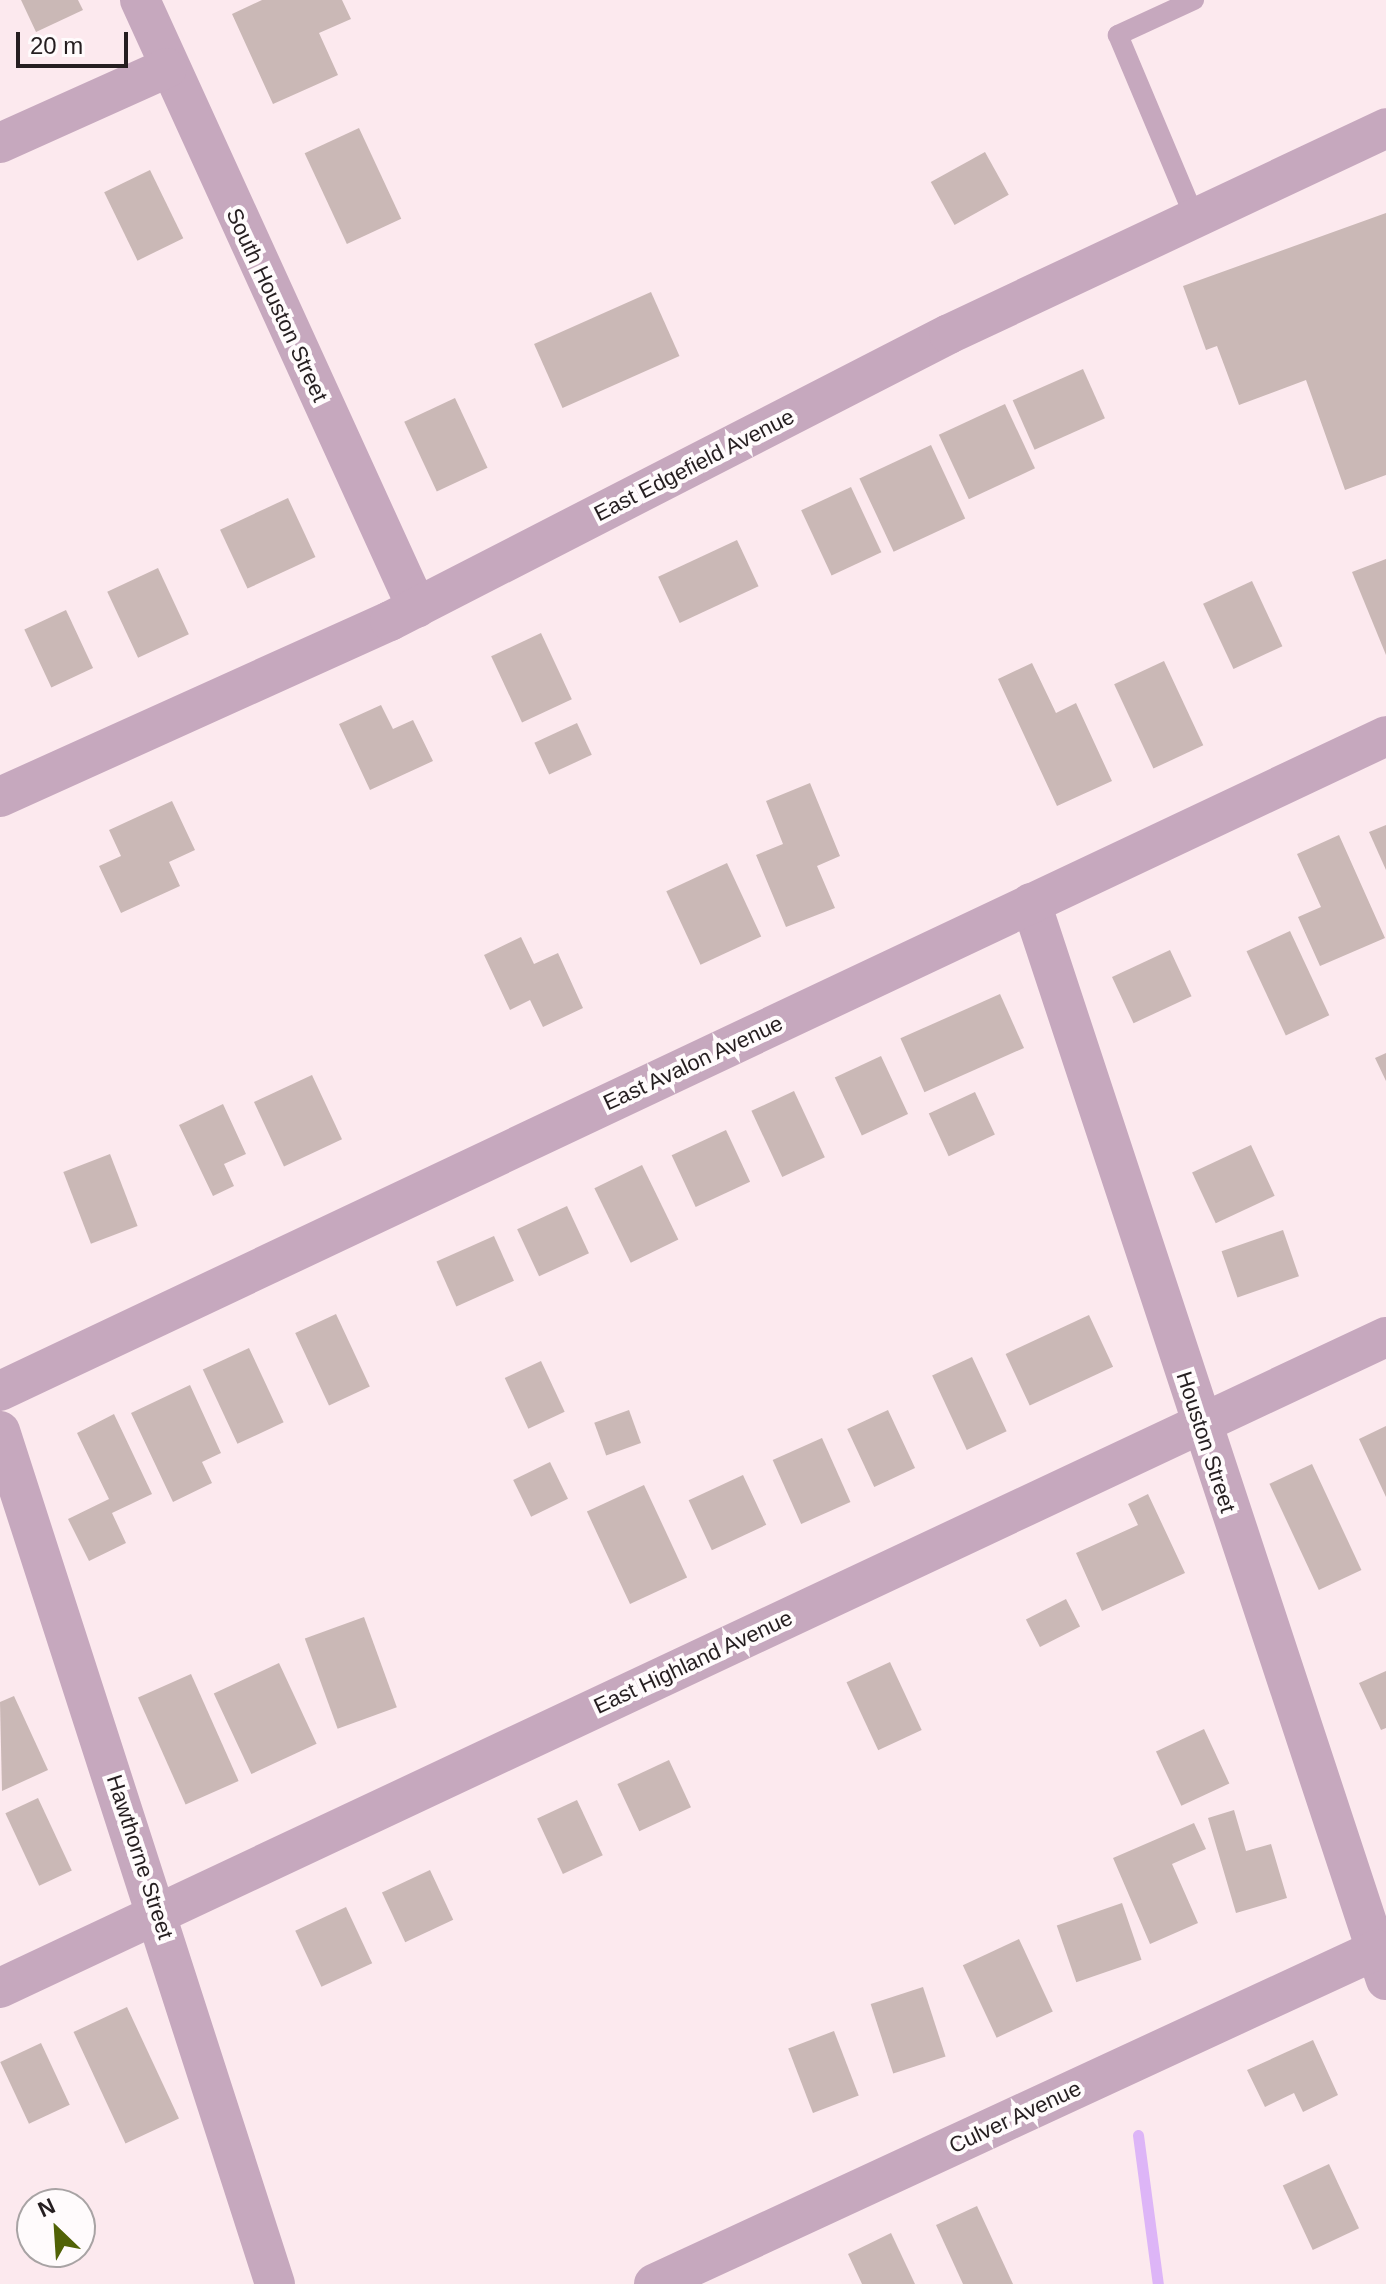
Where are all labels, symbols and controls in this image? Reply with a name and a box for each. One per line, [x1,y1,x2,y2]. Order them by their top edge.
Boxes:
scale bar [20,16,132,66]
text: 20 m [30,32,83,59]
street label: South Houston Street [221,204,333,406]
street label: East Edgefield Avenue [589,403,799,527]
street label: East Avalon Avenue [598,1009,788,1117]
street label: Houston Street [1171,1368,1241,1516]
street label: East Highland Avenue [589,1604,797,1720]
street label: Hawthorne Street [101,1772,179,1942]
street label: Culver Avenue [944,2075,1086,2159]
north arrow [16,2188,96,2268]
text: N [34,2193,59,2222]

